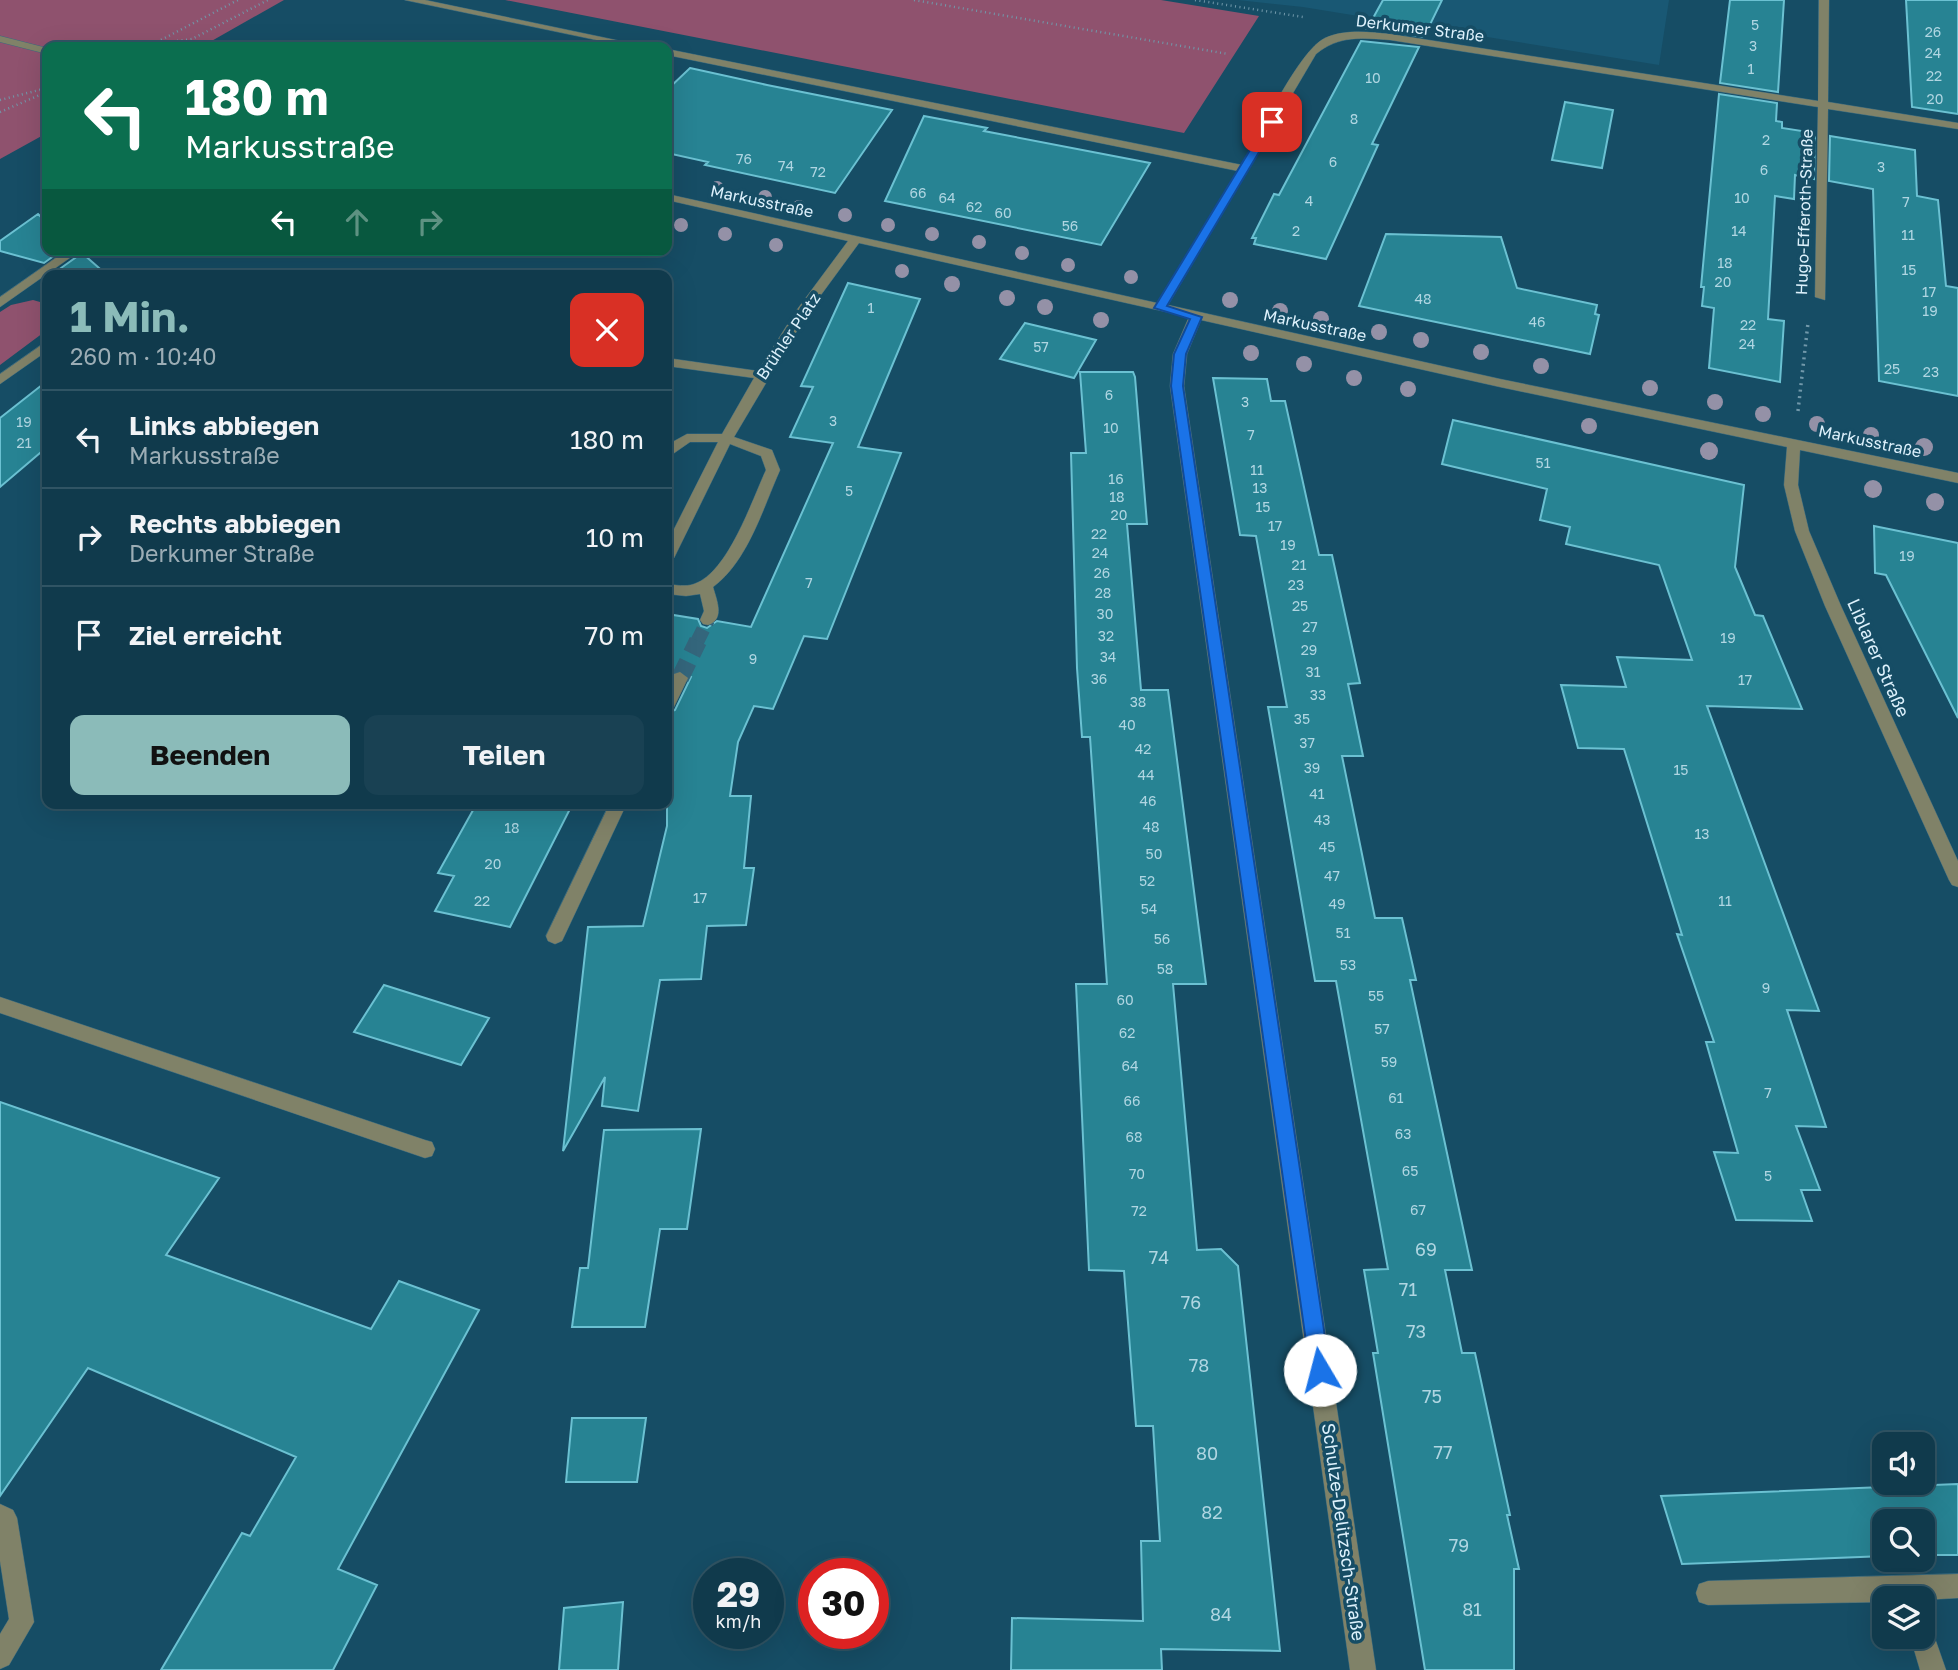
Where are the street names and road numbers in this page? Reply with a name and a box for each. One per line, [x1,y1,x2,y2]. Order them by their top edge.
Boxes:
street label: Derkumer Straße [1355,10,1485,46]
street label: Hugo-Efferoth-Straße [1791,129,1817,295]
street label: Markusstraße [709,180,815,222]
street label: Brühler Platz [752,289,824,383]
street label: Markusstraße [1262,304,1368,346]
street label: Markusstraße [1817,420,1923,462]
street label: Liblarer Straße [1843,595,1915,720]
street label: Schulze-Delitzsch-Straße [1318,1422,1370,1642]

